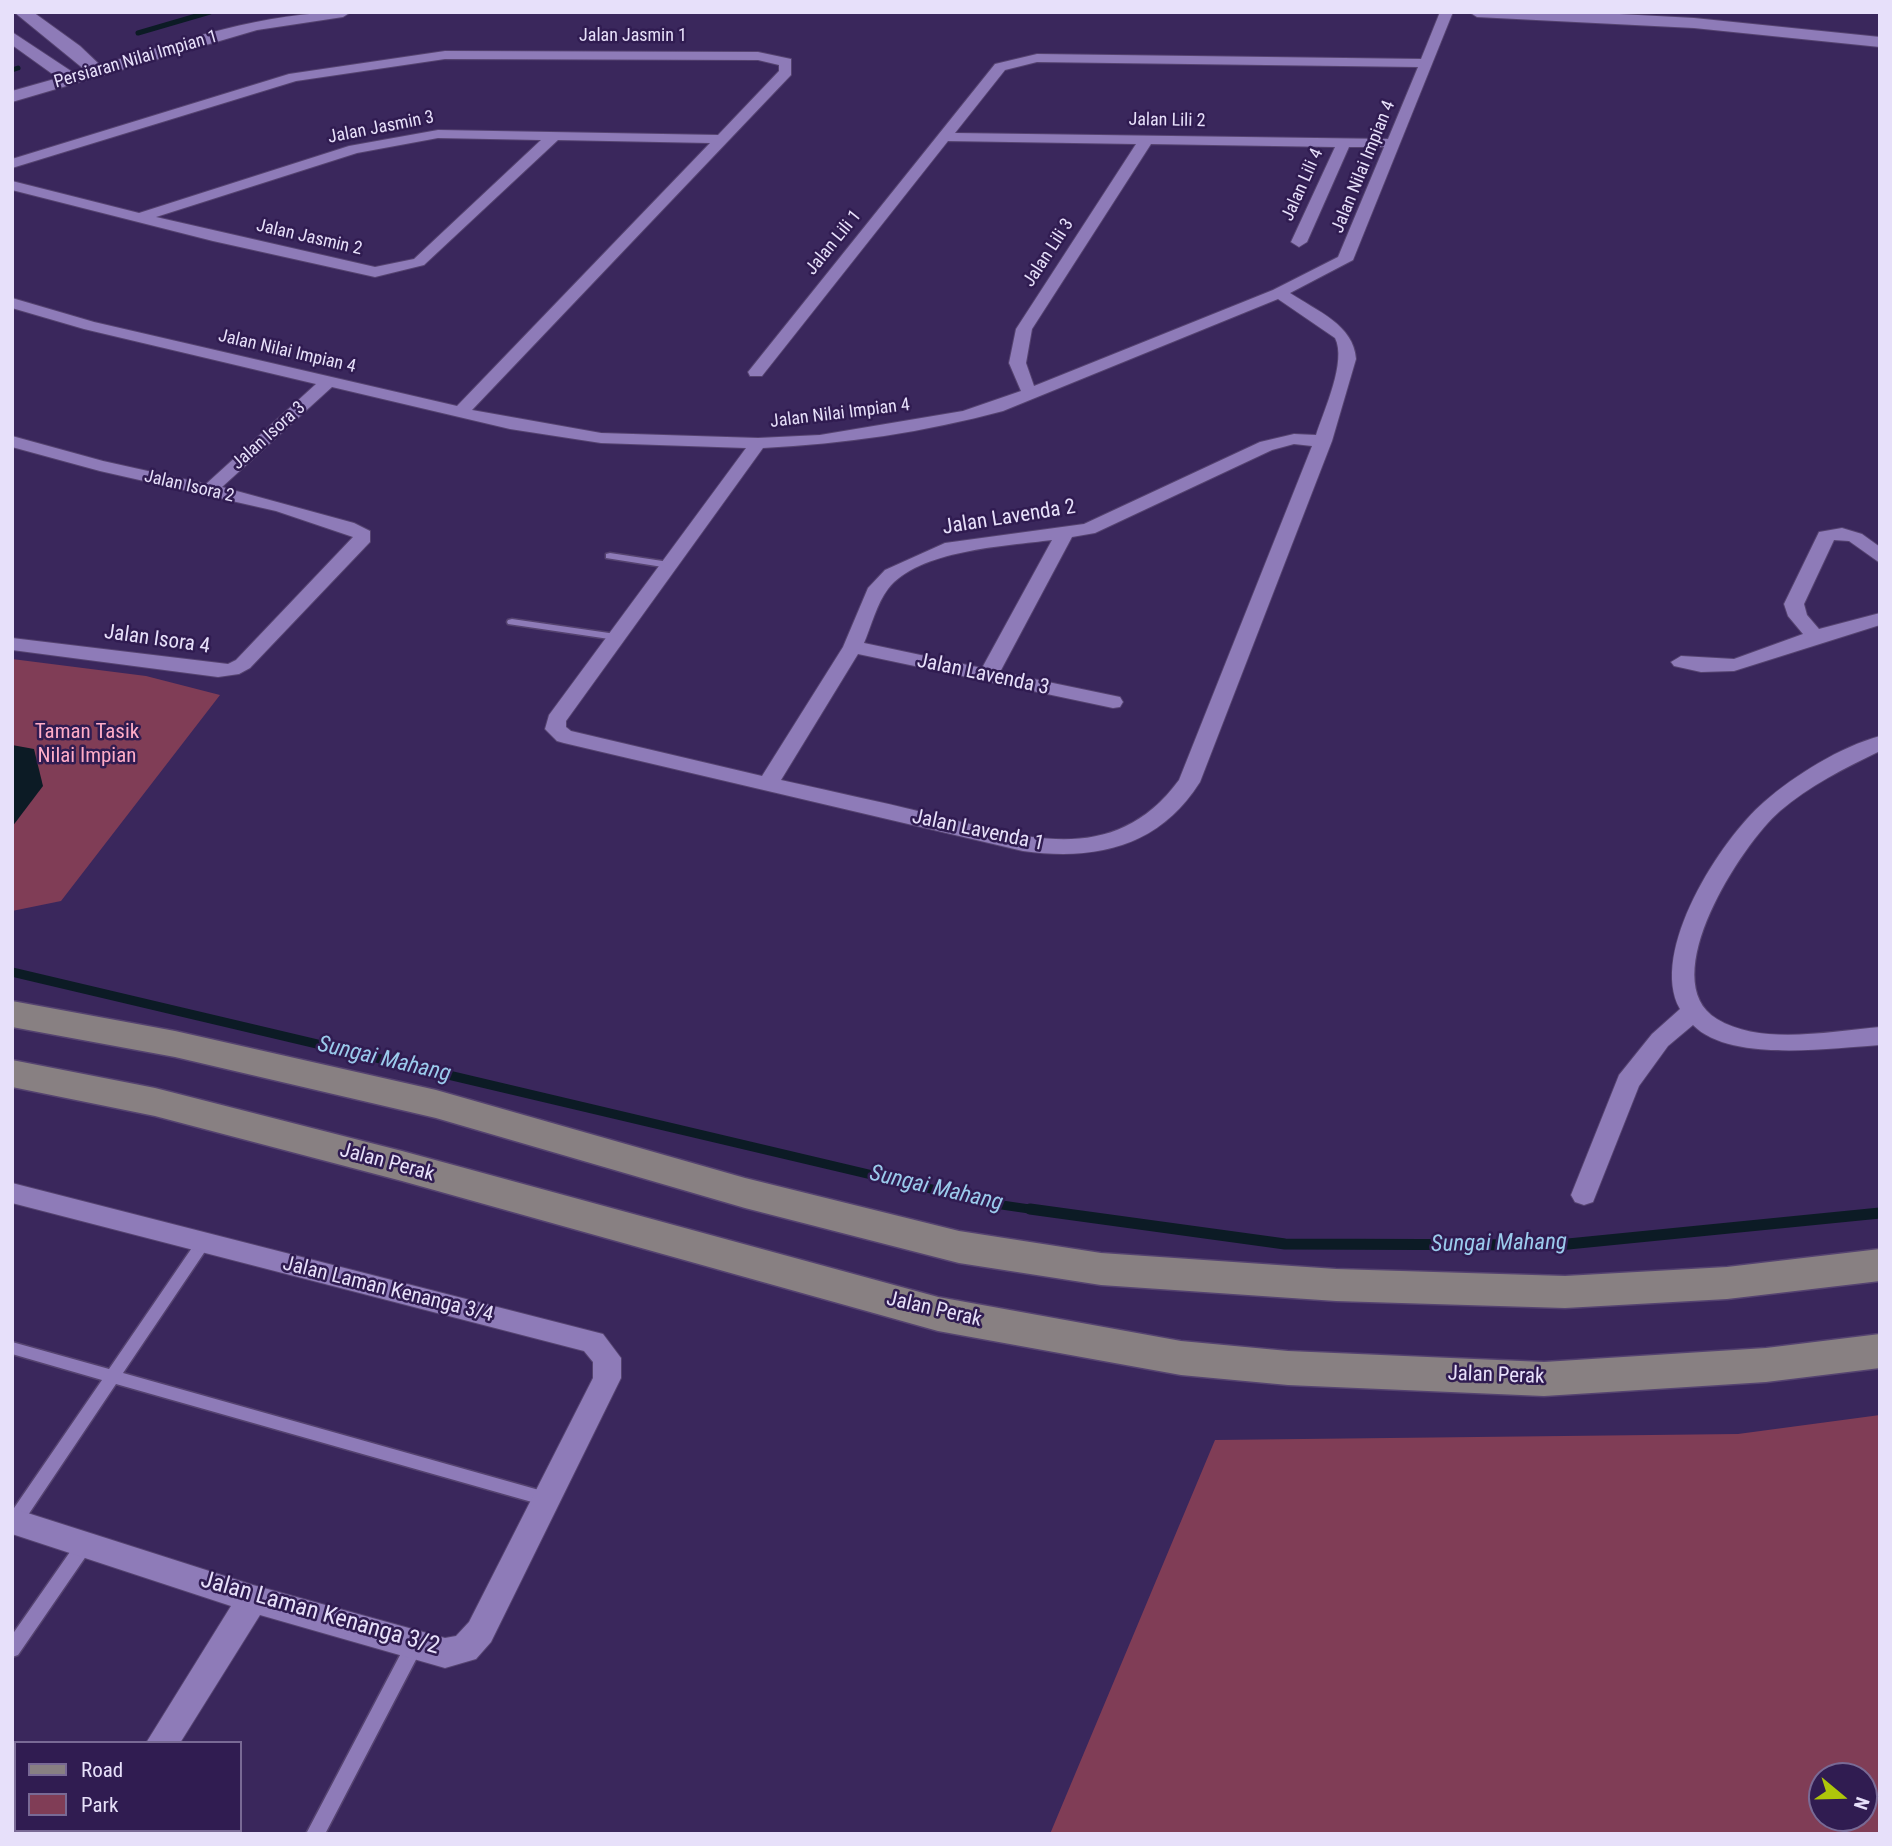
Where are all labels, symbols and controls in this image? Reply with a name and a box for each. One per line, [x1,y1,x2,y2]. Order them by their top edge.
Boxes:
street label: Jalan Jasmin 1 [579,25,687,47]
street label: Persiaran Nilai Impian 1 [52,26,220,94]
street label: Jalan Nilai Impian 4 [1328,98,1400,236]
street label: Jalan Jasmin 3 [326,107,436,149]
street label: Jalan Lili 2 [1128,110,1206,132]
street label: Jalan Lili 4 [1277,145,1329,225]
street label: Jalan Lili 1 [801,206,867,280]
street label: Jalan Jasmin 2 [254,215,364,261]
street label: Jalan Lili 3 [1019,215,1079,291]
street label: Jalan Nilai Impian 4 [216,326,358,378]
street label: Jalan Nilai Impian 4 [769,395,911,433]
street label: Jalan Isora 3 [228,397,310,475]
street label: Jalan Isora 2 [142,466,236,508]
street label: Jalan Lavenda 2 [941,495,1077,541]
street label: Jalan Isora 4 [102,620,212,660]
street label: Jalan Lavenda 3 [915,649,1051,701]
park label: Taman Tasik Nilai Impian [35,720,139,770]
street label: Jalan Lavenda 1 [910,805,1046,857]
water label: Sungai Mahang [315,1031,453,1089]
street label: Jalan Perak [337,1138,437,1188]
water label: Sungai Mahang [867,1160,1005,1218]
water label: Sungai Mahang [1431,1229,1567,1259]
street label: Jalan Laman Kenanga 3/4 [280,1252,496,1328]
street label: Jalan Perak [884,1287,984,1333]
street label: Jalan Perak [1447,1362,1545,1390]
street label: Jalan Laman Kenanga 3/2 [197,1566,443,1662]
legend [14,1741,242,1832]
text: Road [81,1758,123,1782]
north arrow [1808,1762,1878,1832]
text: Park [81,1793,118,1817]
text: N [1849,1794,1874,1813]

